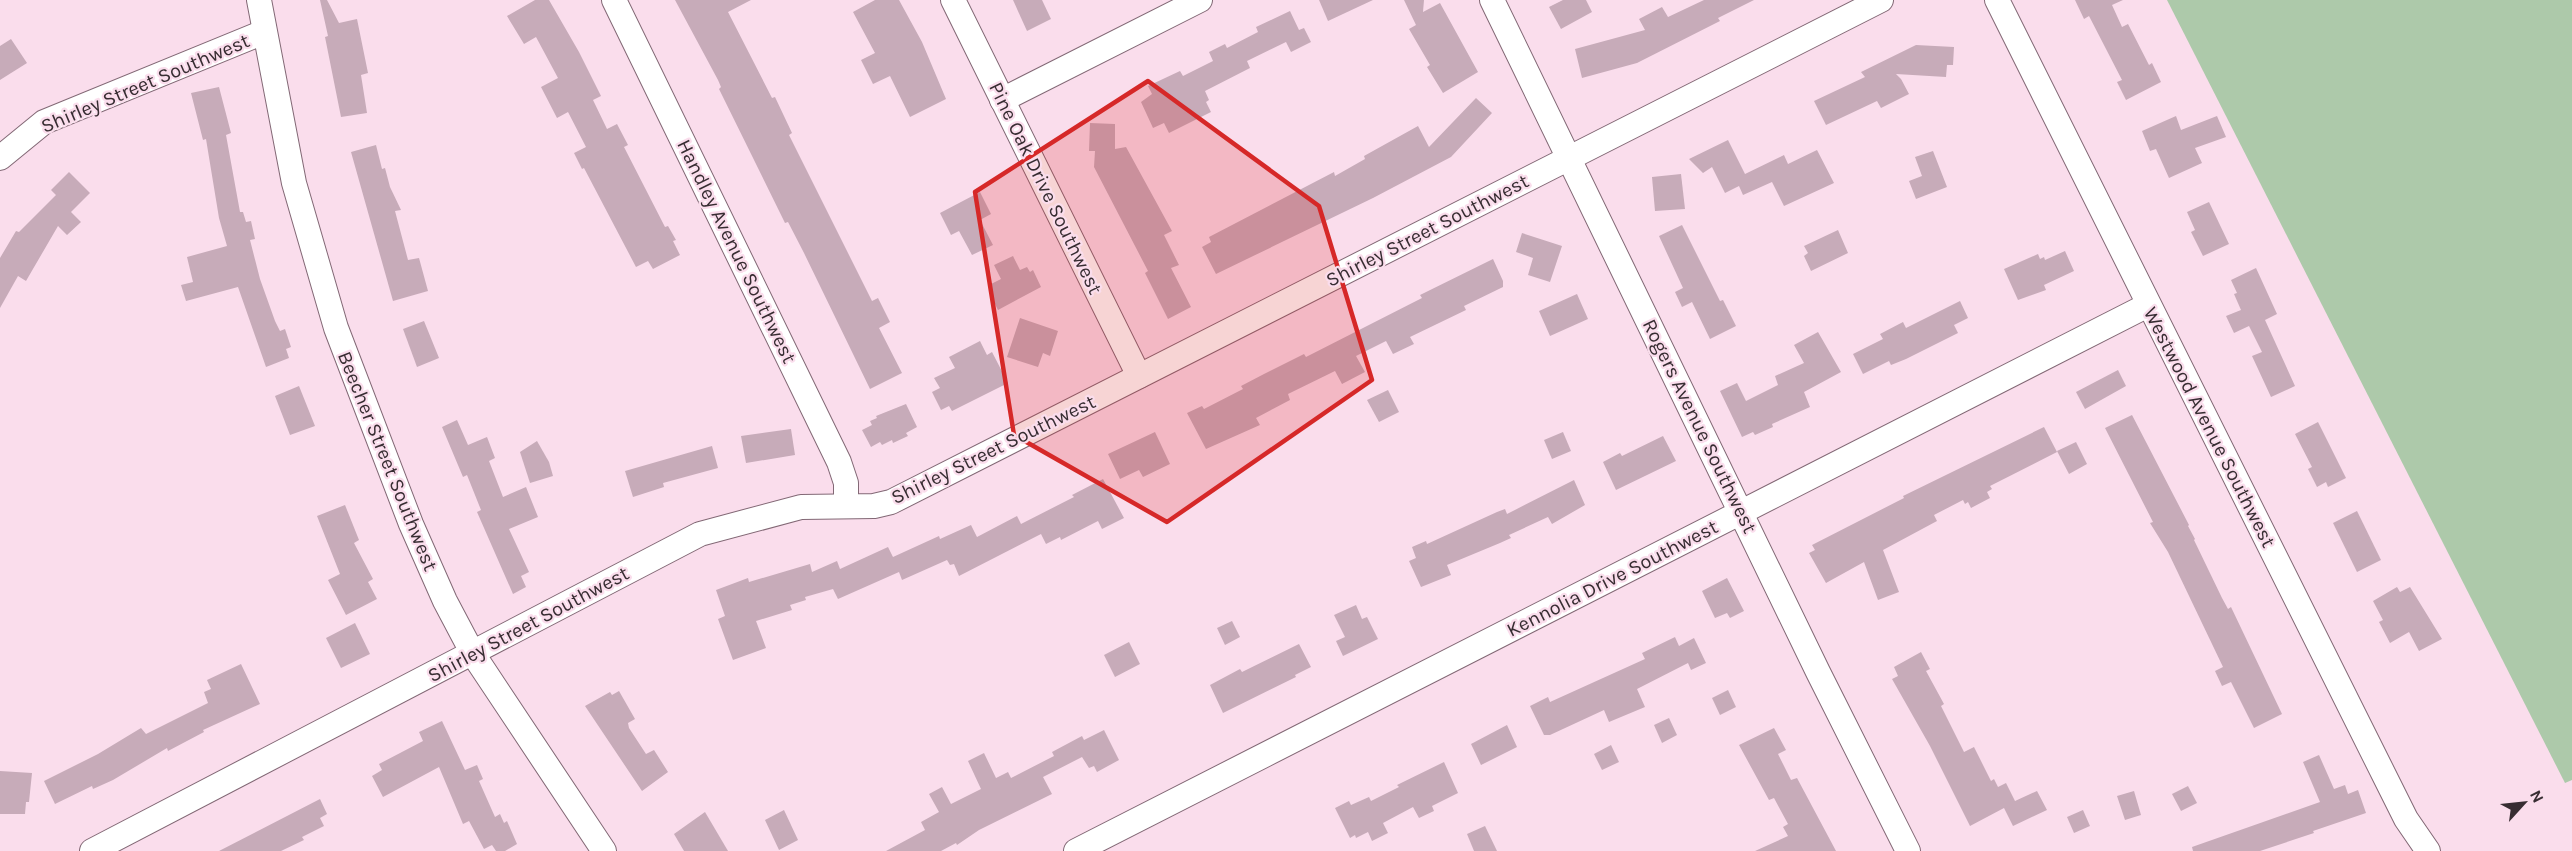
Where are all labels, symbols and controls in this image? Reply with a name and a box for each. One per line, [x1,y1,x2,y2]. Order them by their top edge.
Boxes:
street label: Shirley Street Southwest [37,29,253,138]
street label: Pine Oak Drive Southwest [984,78,1107,298]
street label: Handley Avenue Southwest [672,135,801,367]
street label: Shirley Street Southwest [1322,169,1533,292]
street label: Westwood Avenue Southwest [2139,303,2281,552]
street label: Rogers Avenue Southwest [1638,315,1762,537]
street label: Beecher Street Southwest [333,348,442,575]
street label: Shirley Street Southwest [887,390,1100,509]
street label: Kennolia Drive Southwest [1503,515,1722,642]
street label: Shirley Street Southwest [424,561,633,687]
north arrow [2494,773,2554,833]
text: N [2526,787,2548,806]

